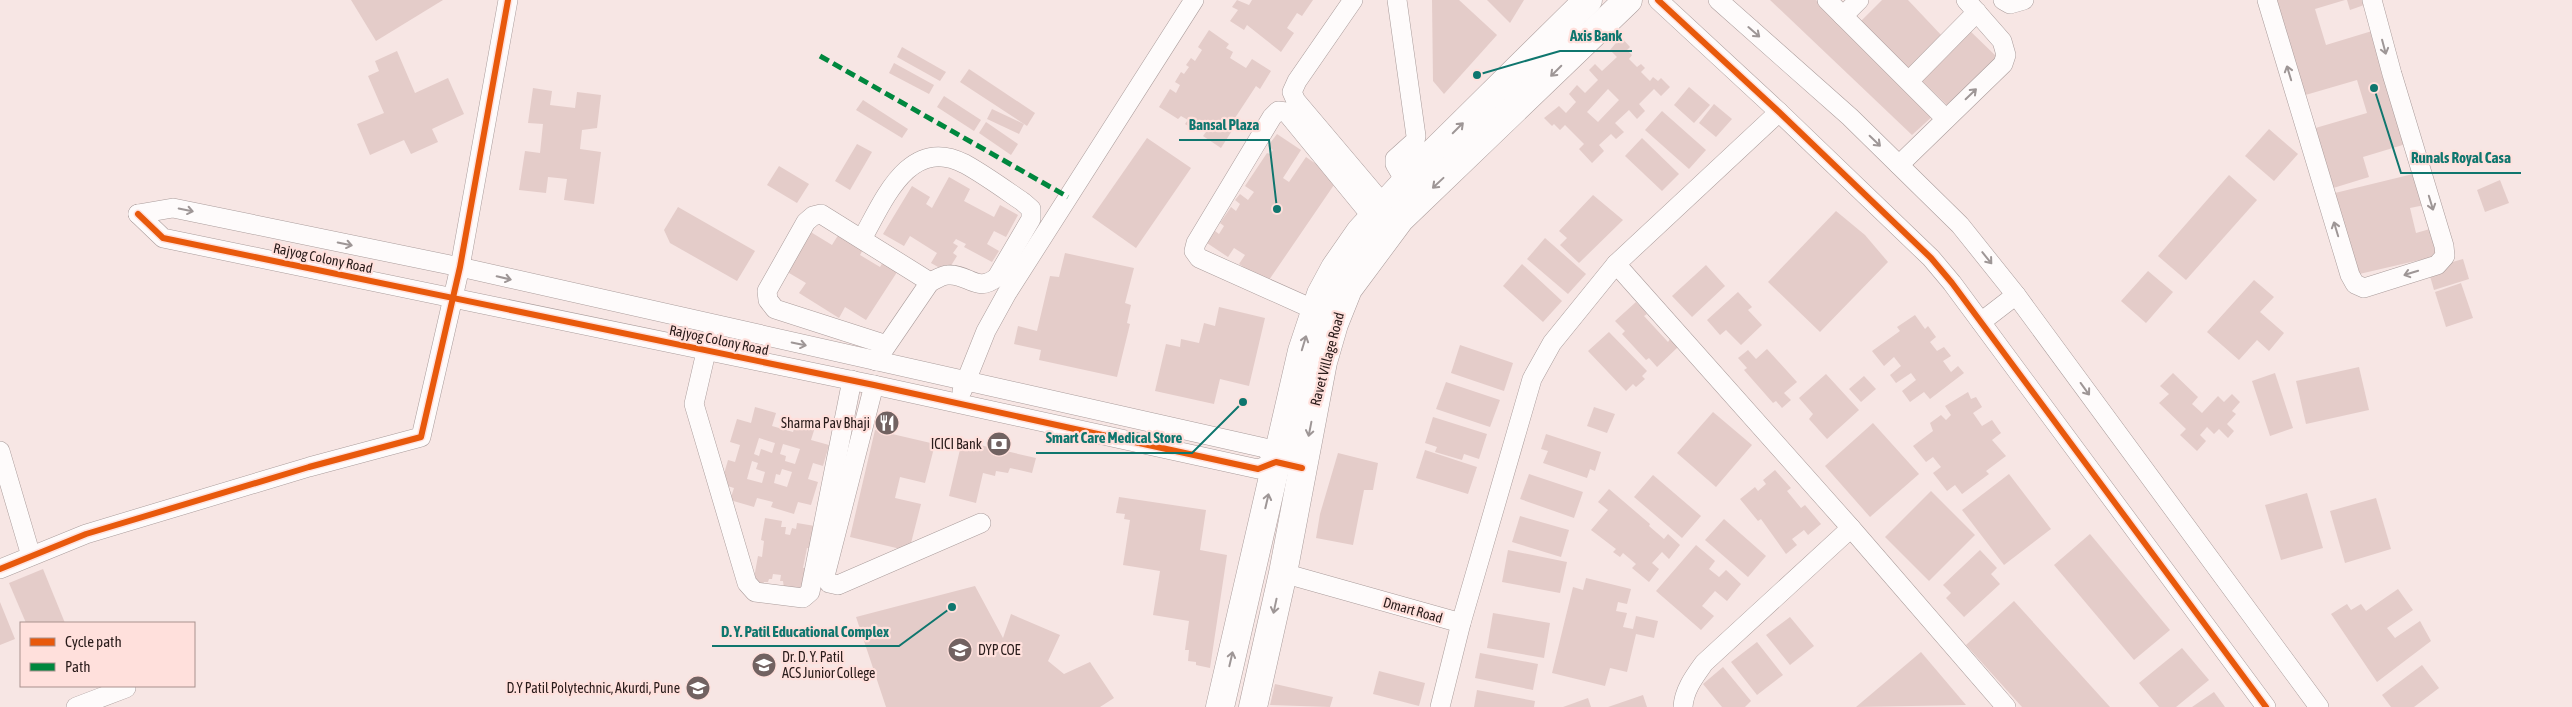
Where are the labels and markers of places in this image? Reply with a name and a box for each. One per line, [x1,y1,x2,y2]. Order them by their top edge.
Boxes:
callout: Axis Bank [1560,21,1632,51]
callout: Bansal Plaza [1179,110,1269,140]
callout: Runals Royal Casa [2401,143,2521,173]
restaurant icon: Sharma Pav Bhaji [874,410,900,436]
place label: Sharma Pav Bhaji [781,415,870,431]
callout: Smart Care Medical Store [1036,423,1192,453]
bank icon: ICICI Bank [986,431,1012,457]
place label: ICICI Bank [931,436,982,452]
callout: D. Y. Patil Educational Complex [712,616,899,646]
school or university icon: DYP COE [947,637,973,663]
place label: DYP COE [978,642,1021,658]
place label: Dr. D. Y. Patil ACS Junior College [782,649,875,681]
school or university icon: Dr. D. Y. Patil ACS Junior College [751,652,777,678]
school or university icon: D.Y Patil Polytechnic, Akurdi, Pune [685,675,711,701]
place label: D.Y Patil Polytechnic, Akurdi, Pune [506,680,680,696]

